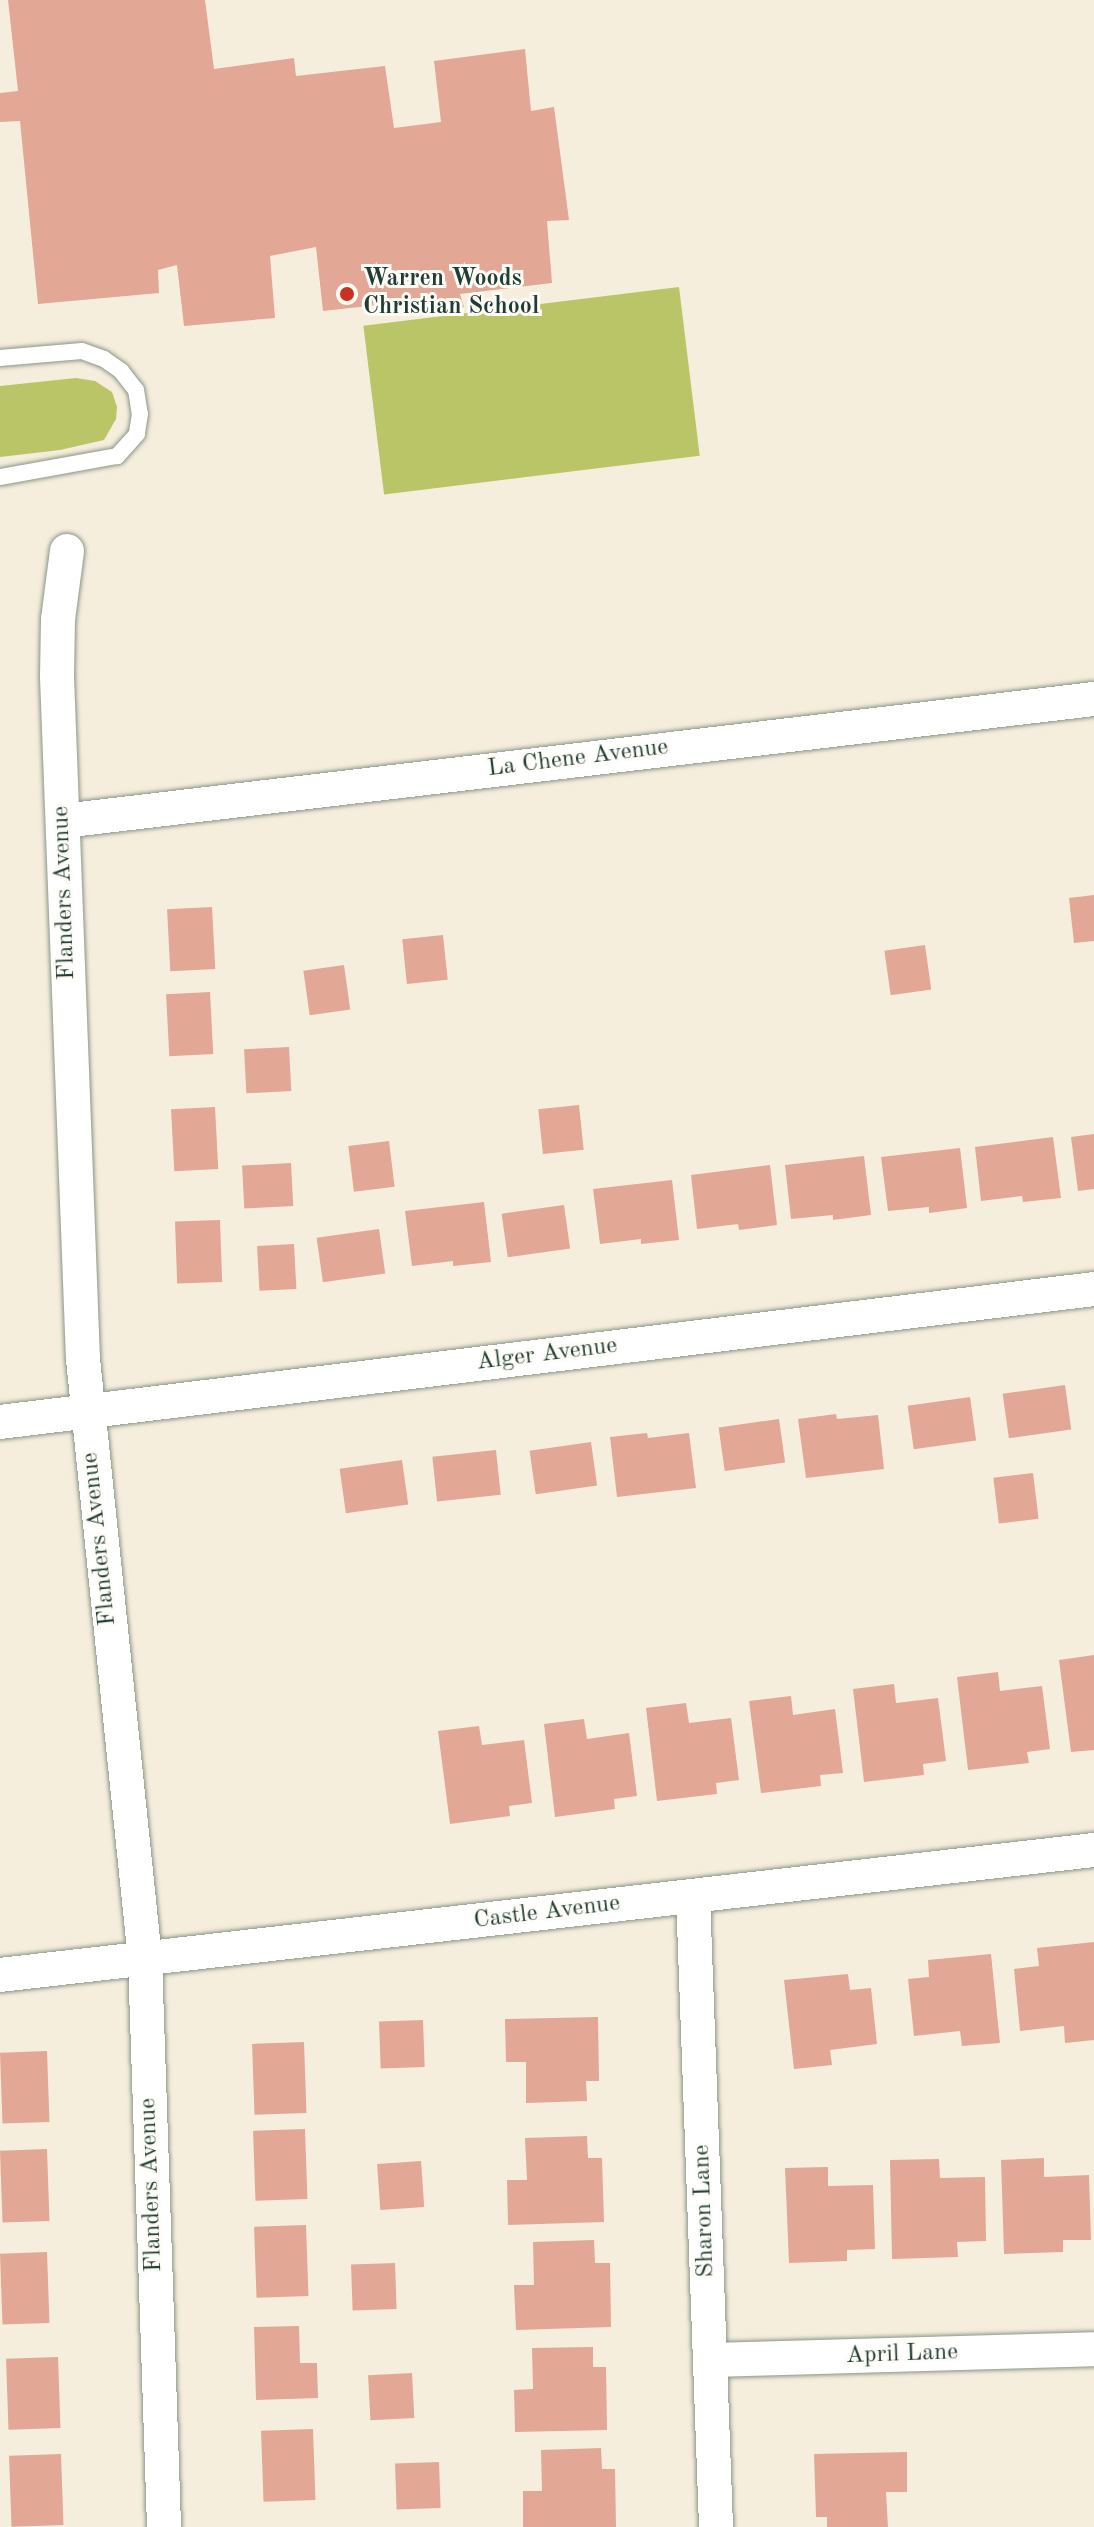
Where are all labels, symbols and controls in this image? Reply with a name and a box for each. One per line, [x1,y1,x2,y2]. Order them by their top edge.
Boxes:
place label: Warren Woods Christian School [363,266,539,322]
marker: Warren Woods Christian School [338,285,356,303]
street label: La Chene Avenue [486,734,670,784]
street label: Flanders Avenue [48,805,82,981]
street label: Alger Avenue [475,1332,619,1378]
street label: Flanders Avenue [77,1451,123,1627]
street label: Castle Avenue [472,1890,622,1936]
street label: Flanders Avenue [135,2097,169,2273]
street label: Sharon Lane [688,2144,722,2278]
street label: April Lane [845,2339,959,2371]

